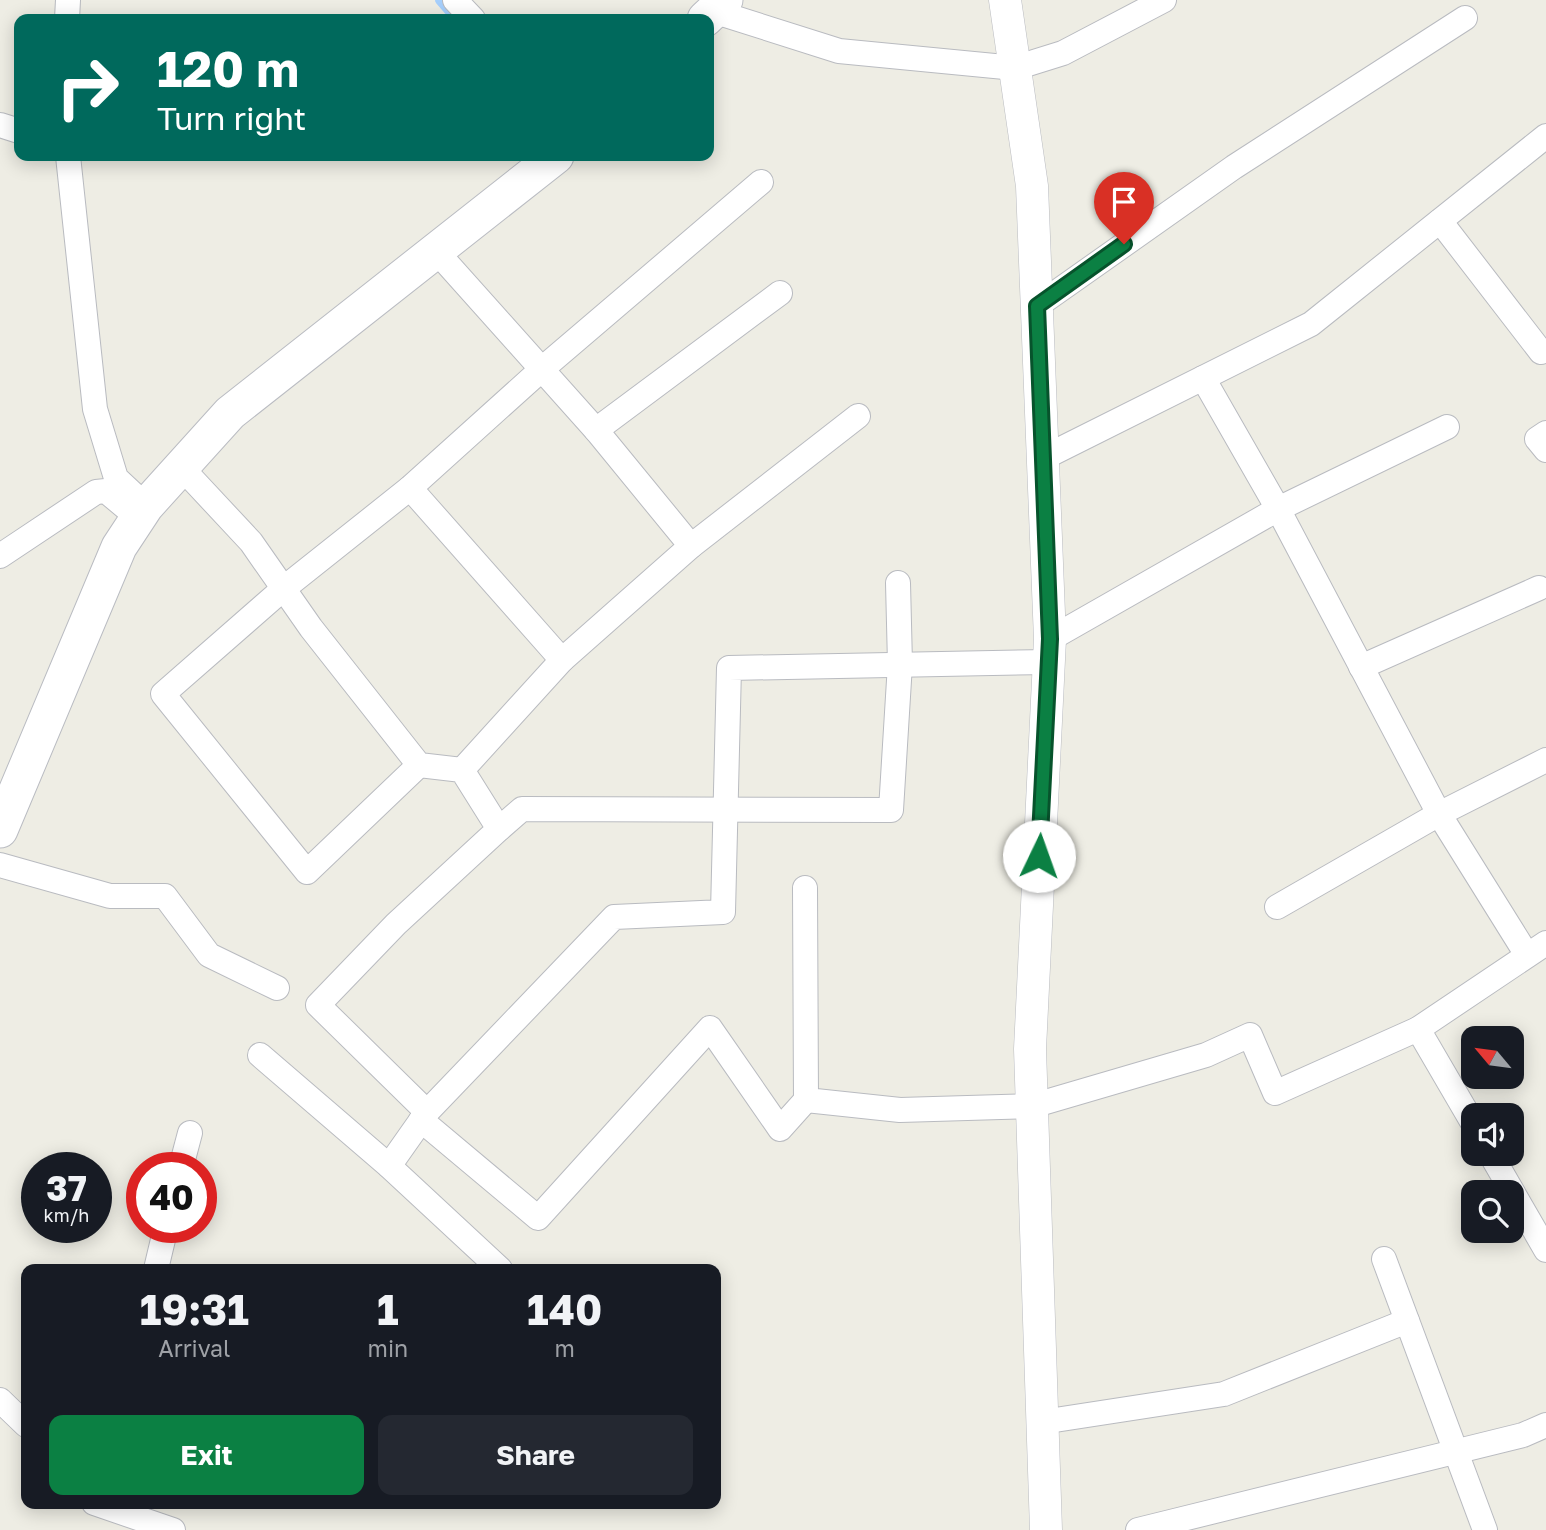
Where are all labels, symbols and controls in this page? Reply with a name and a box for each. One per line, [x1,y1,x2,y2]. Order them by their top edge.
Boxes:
text: 120 m [157,39,299,98]
icon: right [42,42,133,133]
text: Turn right [157,99,306,137]
pin [1094,172,1154,244]
icon: arrive [1105,183,1143,221]
position arrow [1002,819,1076,893]
north arrow [1461,1026,1524,1088]
map controls [1461,1026,1524,1243]
button: sound [1461,1103,1524,1166]
speed limit sign: 40 [126,1152,217,1243]
text: 37 [46,1167,87,1209]
button: search [1461,1180,1524,1243]
text: km/h [44,1204,89,1226]
text: 19:31 [140,1284,249,1334]
text: 1 [377,1284,399,1334]
text: 140 [527,1284,602,1334]
text: Arrival [158,1334,230,1362]
text: min [368,1334,408,1362]
text: m [554,1334,575,1362]
button: Exit [49,1415,364,1495]
button: Share [378,1415,693,1495]

